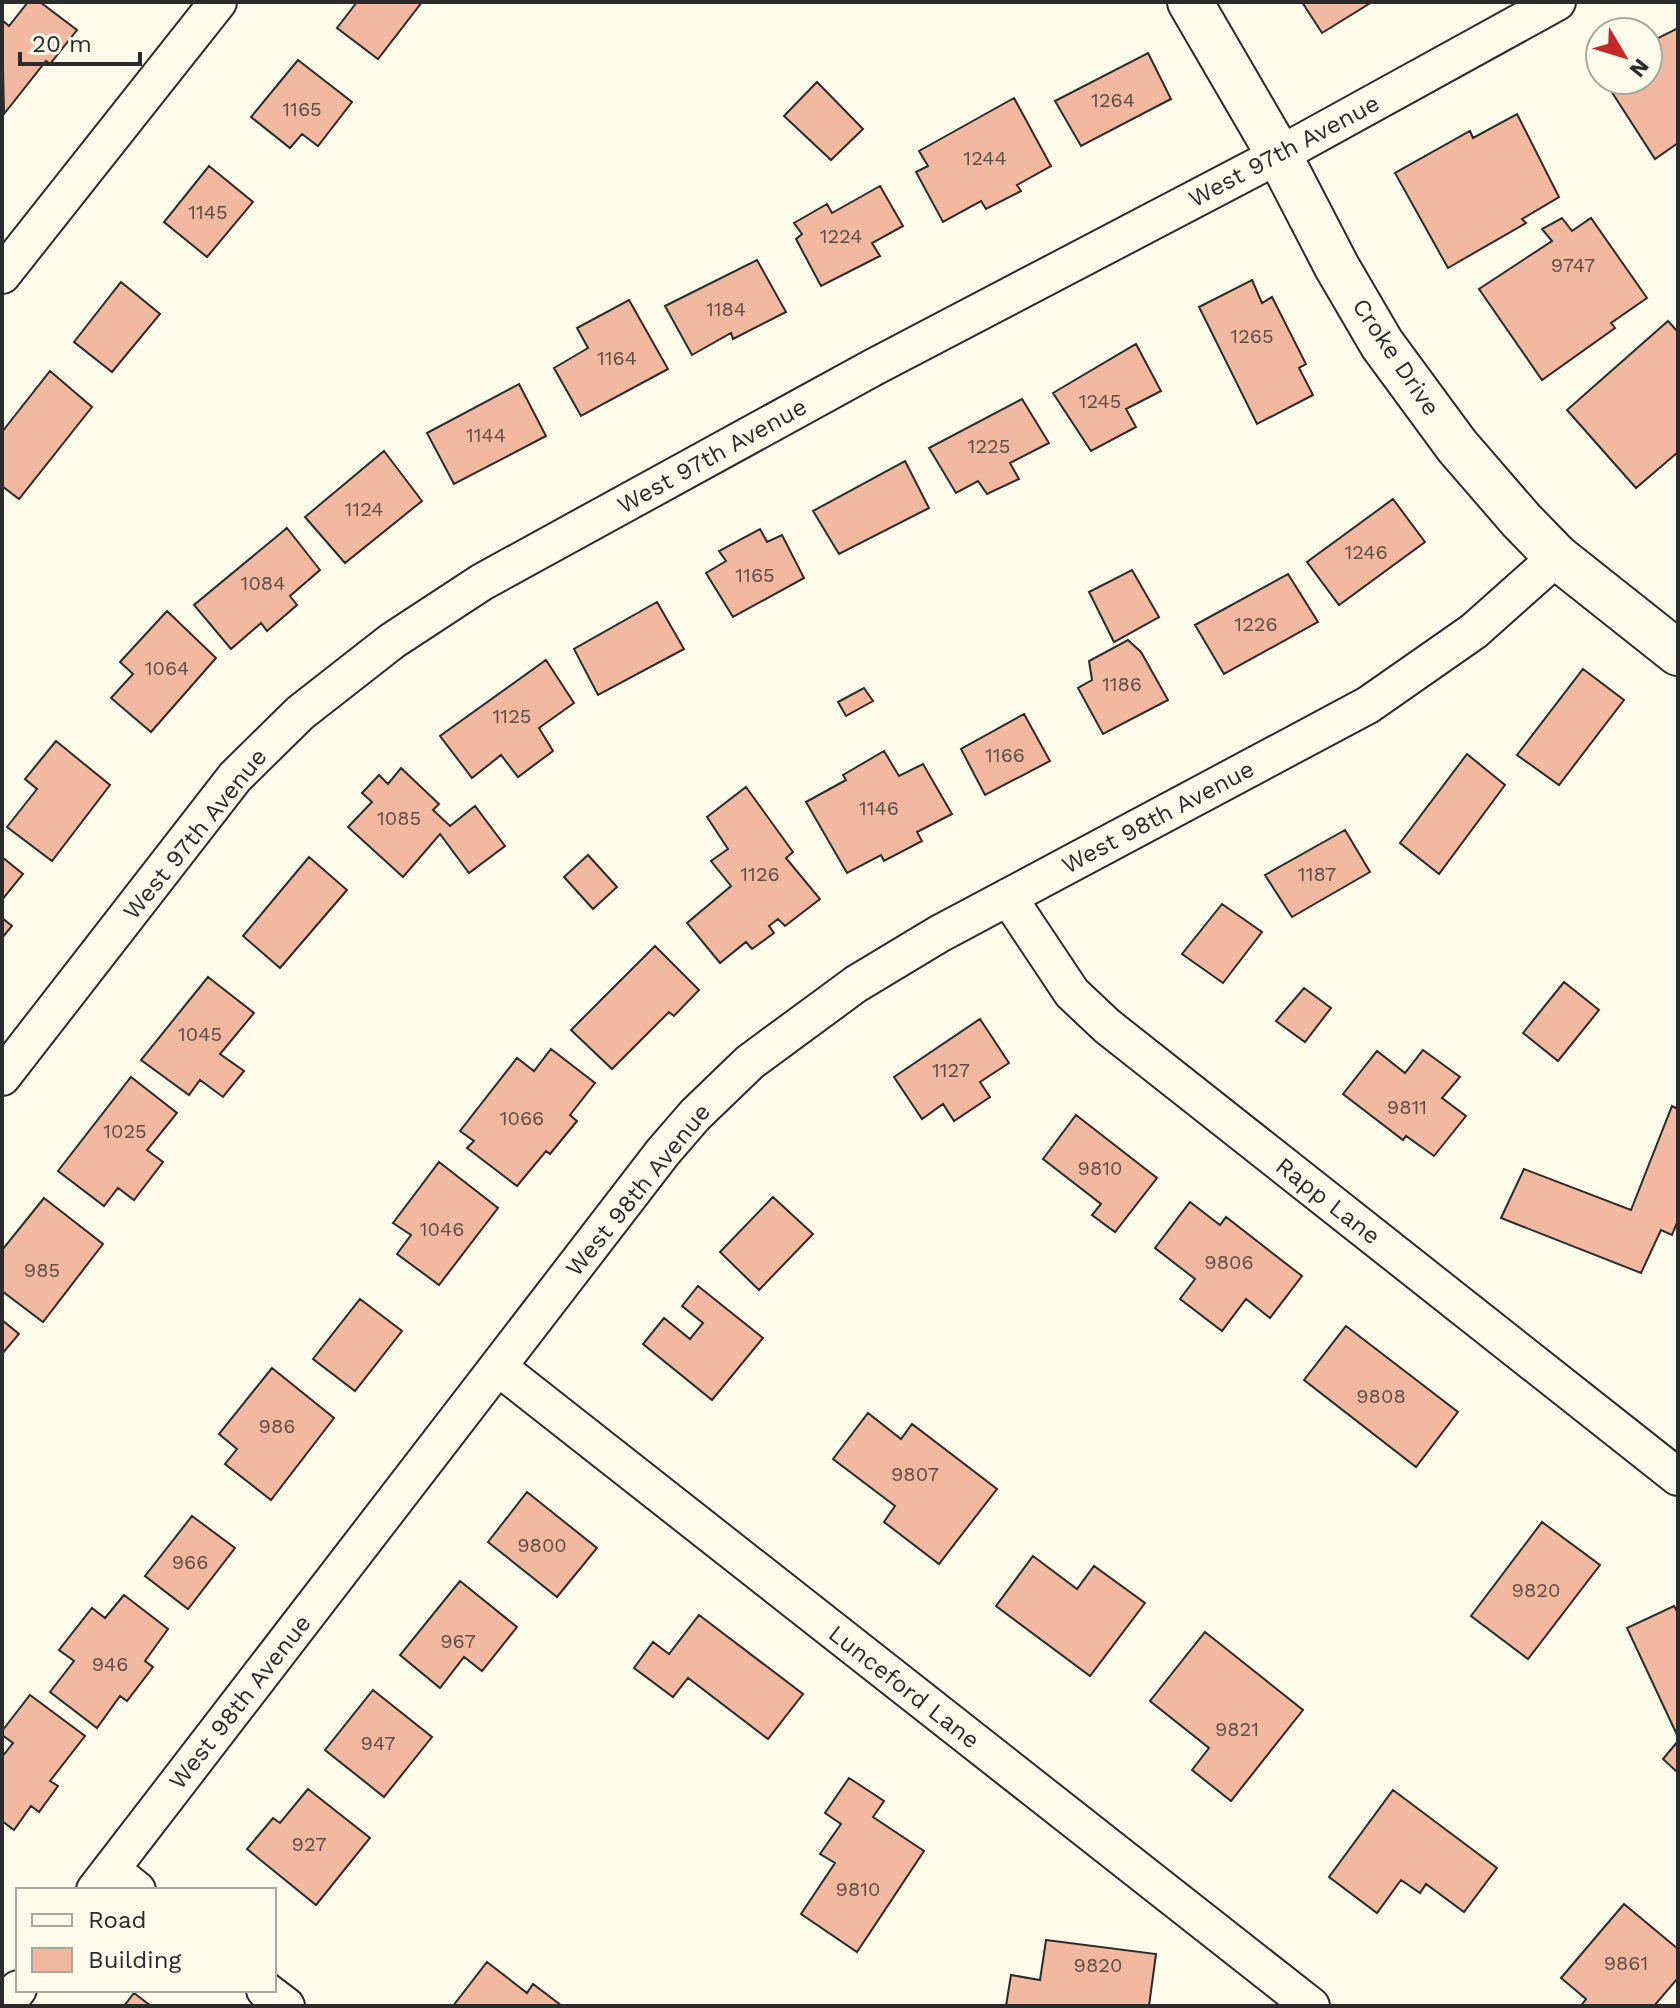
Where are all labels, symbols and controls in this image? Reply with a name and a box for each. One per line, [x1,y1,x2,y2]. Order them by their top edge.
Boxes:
scale bar [20,16,140,66]
north arrow [1584,16,1664,96]
text: 20 m [32,30,92,58]
text: N [1624,54,1654,82]
house number: 1264 [1091,88,1135,112]
street label: West 97th Avenue [1184,89,1384,213]
house number: 1165 [282,97,322,121]
house number: 1244 [963,146,1007,170]
house number: 1145 [188,200,228,224]
house number: 1224 [820,224,862,248]
house number: 9747 [1551,253,1595,277]
street label: Croke Drive [1347,293,1445,421]
house number: 1184 [706,297,746,321]
house number: 1265 [1230,324,1274,348]
house number: 1164 [597,346,637,370]
house number: 1245 [1079,389,1121,413]
street label: West 97th Avenue [613,392,811,520]
house number: 1144 [466,423,506,447]
house number: 1225 [968,434,1010,458]
house number: 1124 [345,497,383,521]
house number: 1246 [1344,540,1388,564]
house number: 1165 [735,563,775,587]
house number: 1084 [241,571,285,595]
house number: 1226 [1234,612,1278,636]
house number: 1064 [145,656,189,680]
house number: 1186 [1102,672,1142,696]
house number: 1125 [493,704,531,728]
street label: West 97th Avenue [117,743,273,925]
house number: 1166 [985,743,1025,767]
street label: West 98th Avenue [1057,754,1259,880]
house number: 1146 [859,796,899,820]
house number: 1085 [377,806,421,830]
house number: 1126 [740,862,780,886]
house number: 1187 [1298,862,1336,886]
house number: 1045 [178,1022,222,1046]
house number: 1127 [932,1058,970,1082]
house number: 9811 [1387,1095,1427,1119]
street label: West 98th Avenue [560,1098,716,1282]
house number: 1066 [500,1106,544,1130]
house number: 1025 [103,1119,147,1143]
street label: Rapp Lane [1270,1152,1386,1250]
house number: 9810 [1078,1156,1122,1180]
house number: 1046 [420,1217,464,1241]
house number: 9806 [1204,1250,1254,1274]
house number: 985 [24,1258,60,1282]
house number: 9808 [1356,1384,1406,1408]
house number: 986 [259,1414,295,1438]
house number: 9807 [891,1462,939,1486]
house number: 9800 [517,1533,567,1557]
house number: 966 [172,1550,208,1574]
house number: 9820 [1512,1578,1560,1602]
street label: West 98th Avenue [163,1609,317,1795]
street label: Lunceford Lane [823,1619,985,1755]
house number: 967 [440,1629,476,1653]
house number: 946 [92,1652,128,1676]
house number: 9821 [1215,1717,1259,1741]
house number: 947 [361,1731,395,1755]
house number: 927 [292,1832,326,1856]
house number: 9810 [836,1877,880,1901]
legend [16,1888,276,1992]
text: Road [88,1906,147,1934]
text: Building [88,1946,181,1974]
house number: 9861 [1604,1951,1648,1975]
house number: 9820 [1074,1953,1122,1977]

